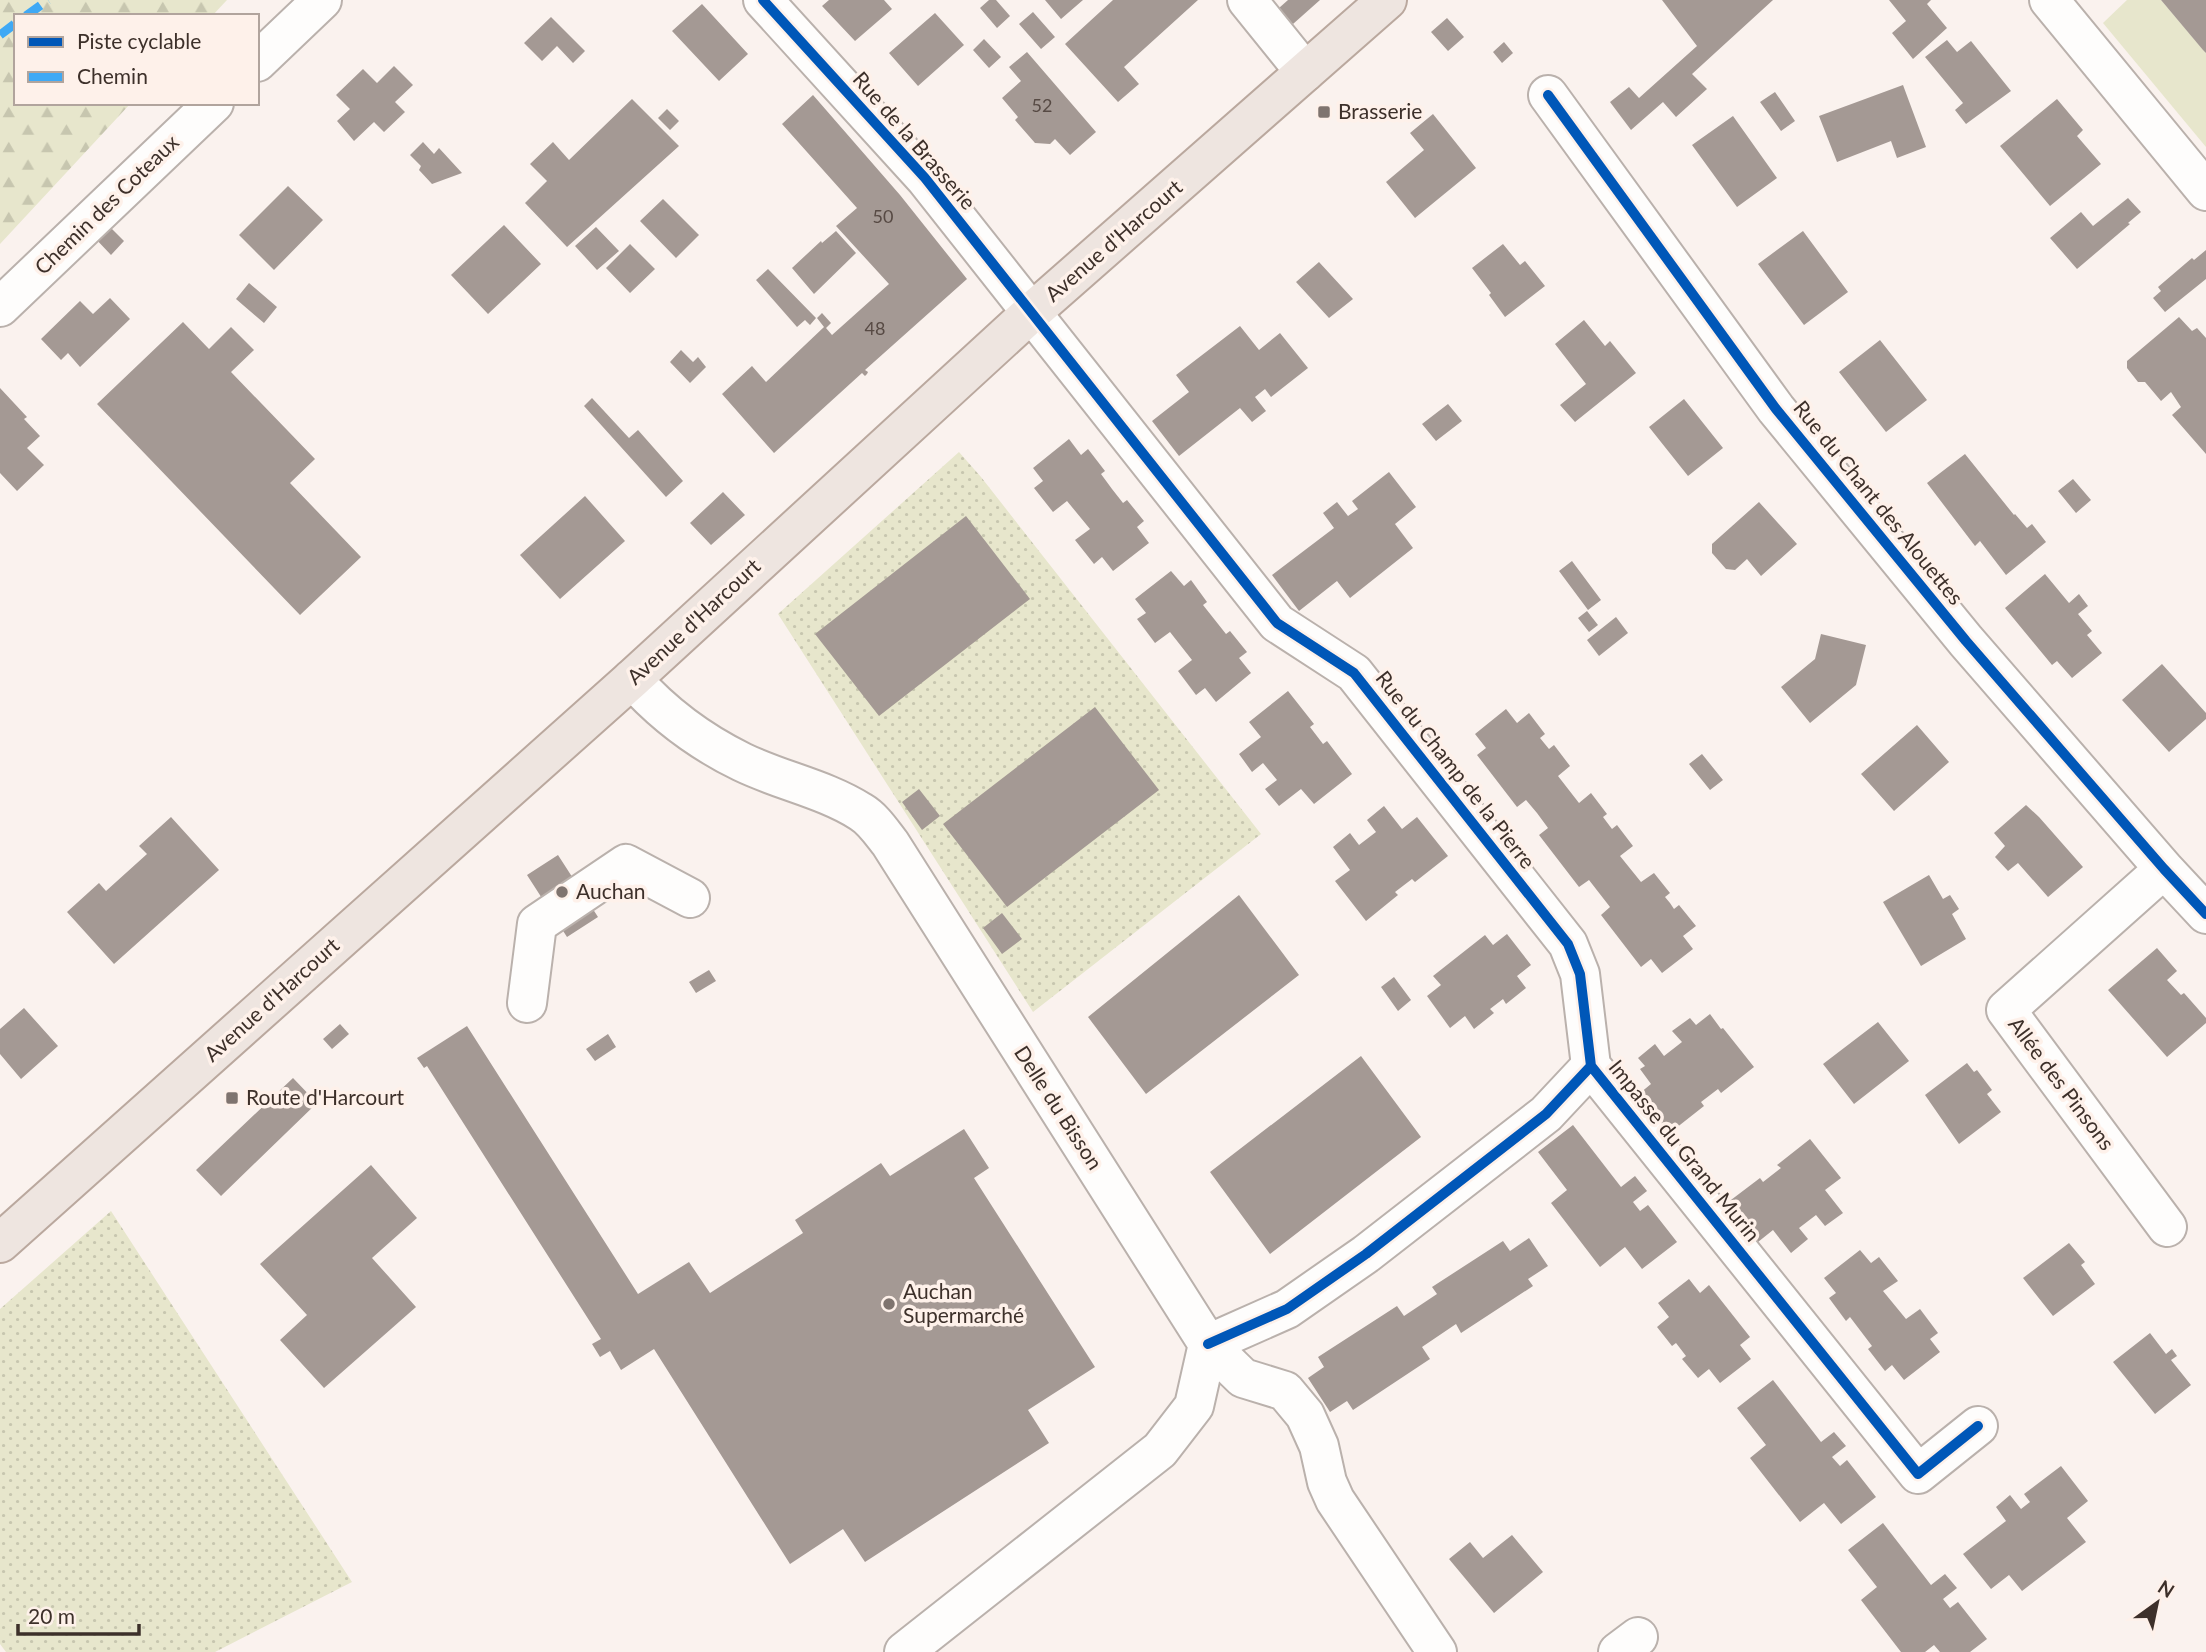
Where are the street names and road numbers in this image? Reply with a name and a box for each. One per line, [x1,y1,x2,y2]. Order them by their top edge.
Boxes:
street label: Rue de la Brasserie [849,66,982,214]
street label: Chemin des Coteaux [29,128,183,279]
street label: Avenue d'Harcourt [1040,173,1187,306]
street label: Rue du Chant des Alouettes [1789,395,1969,609]
street label: Avenue d'Harcourt [621,552,765,689]
street label: Rue du Champ de la Pierre [1371,665,1541,873]
street label: Avenue d'Harcourt [198,931,344,1066]
street label: Allée des Pinsons [2004,1012,2120,1155]
street label: Delle du Bisson [1010,1041,1109,1174]
street label: Impasse du Grand Murin [1604,1054,1766,1246]

